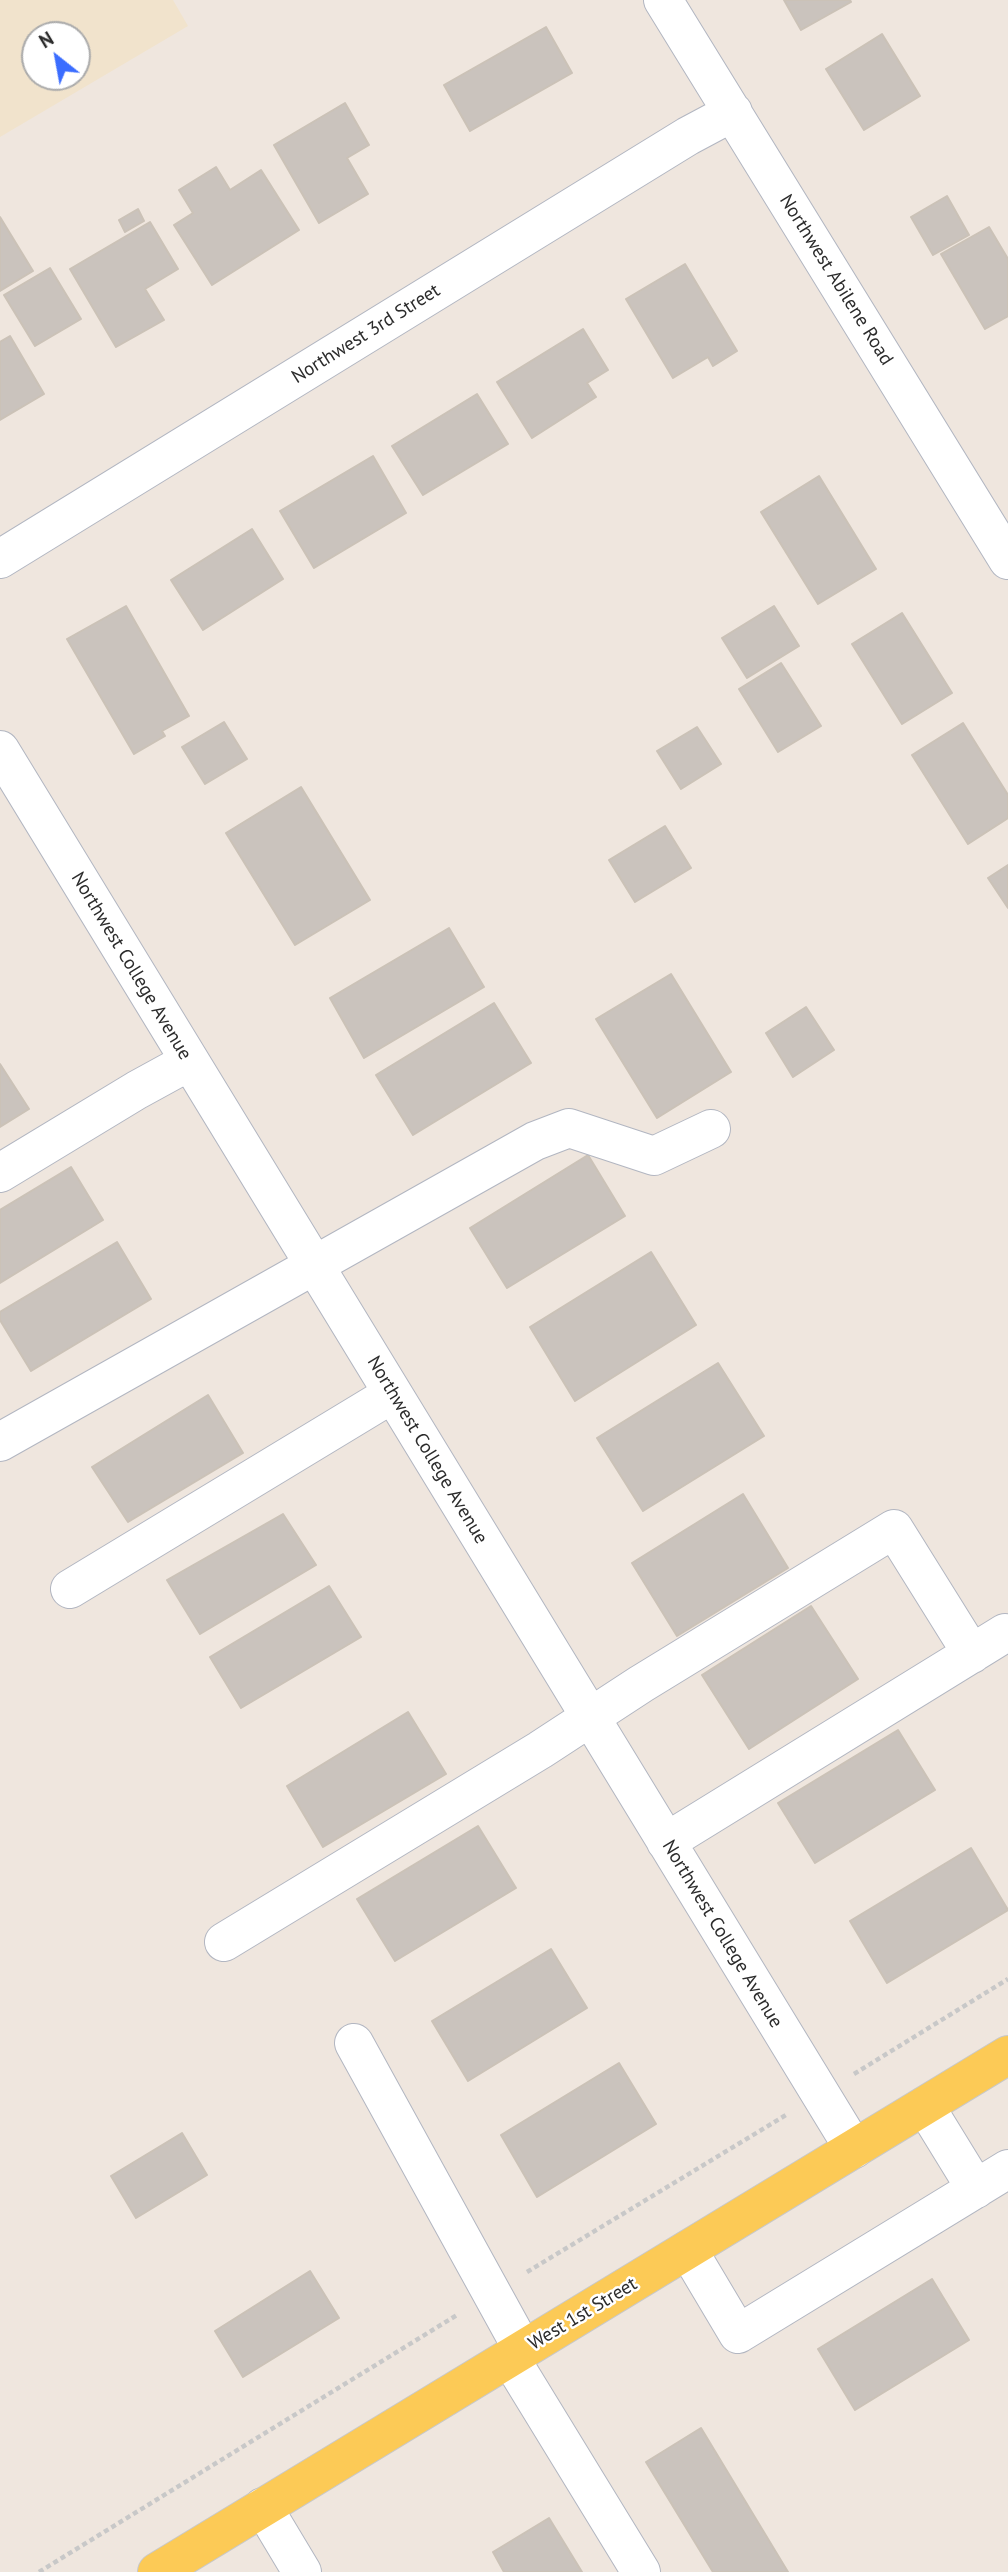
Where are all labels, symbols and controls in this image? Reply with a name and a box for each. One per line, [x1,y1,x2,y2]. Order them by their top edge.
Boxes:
north arrow [21,21,91,91]
text: N [35,26,58,53]
street label: Northwest Abilene Road [774,191,898,369]
street label: Northwest 3rd Street [288,279,444,389]
street label: Northwest College Avenue [66,868,196,1064]
street label: Northwest College Avenue [362,1352,492,1548]
street label: Northwest College Avenue [657,1836,787,2032]
street label: West 1st Street [525,2273,641,2355]

